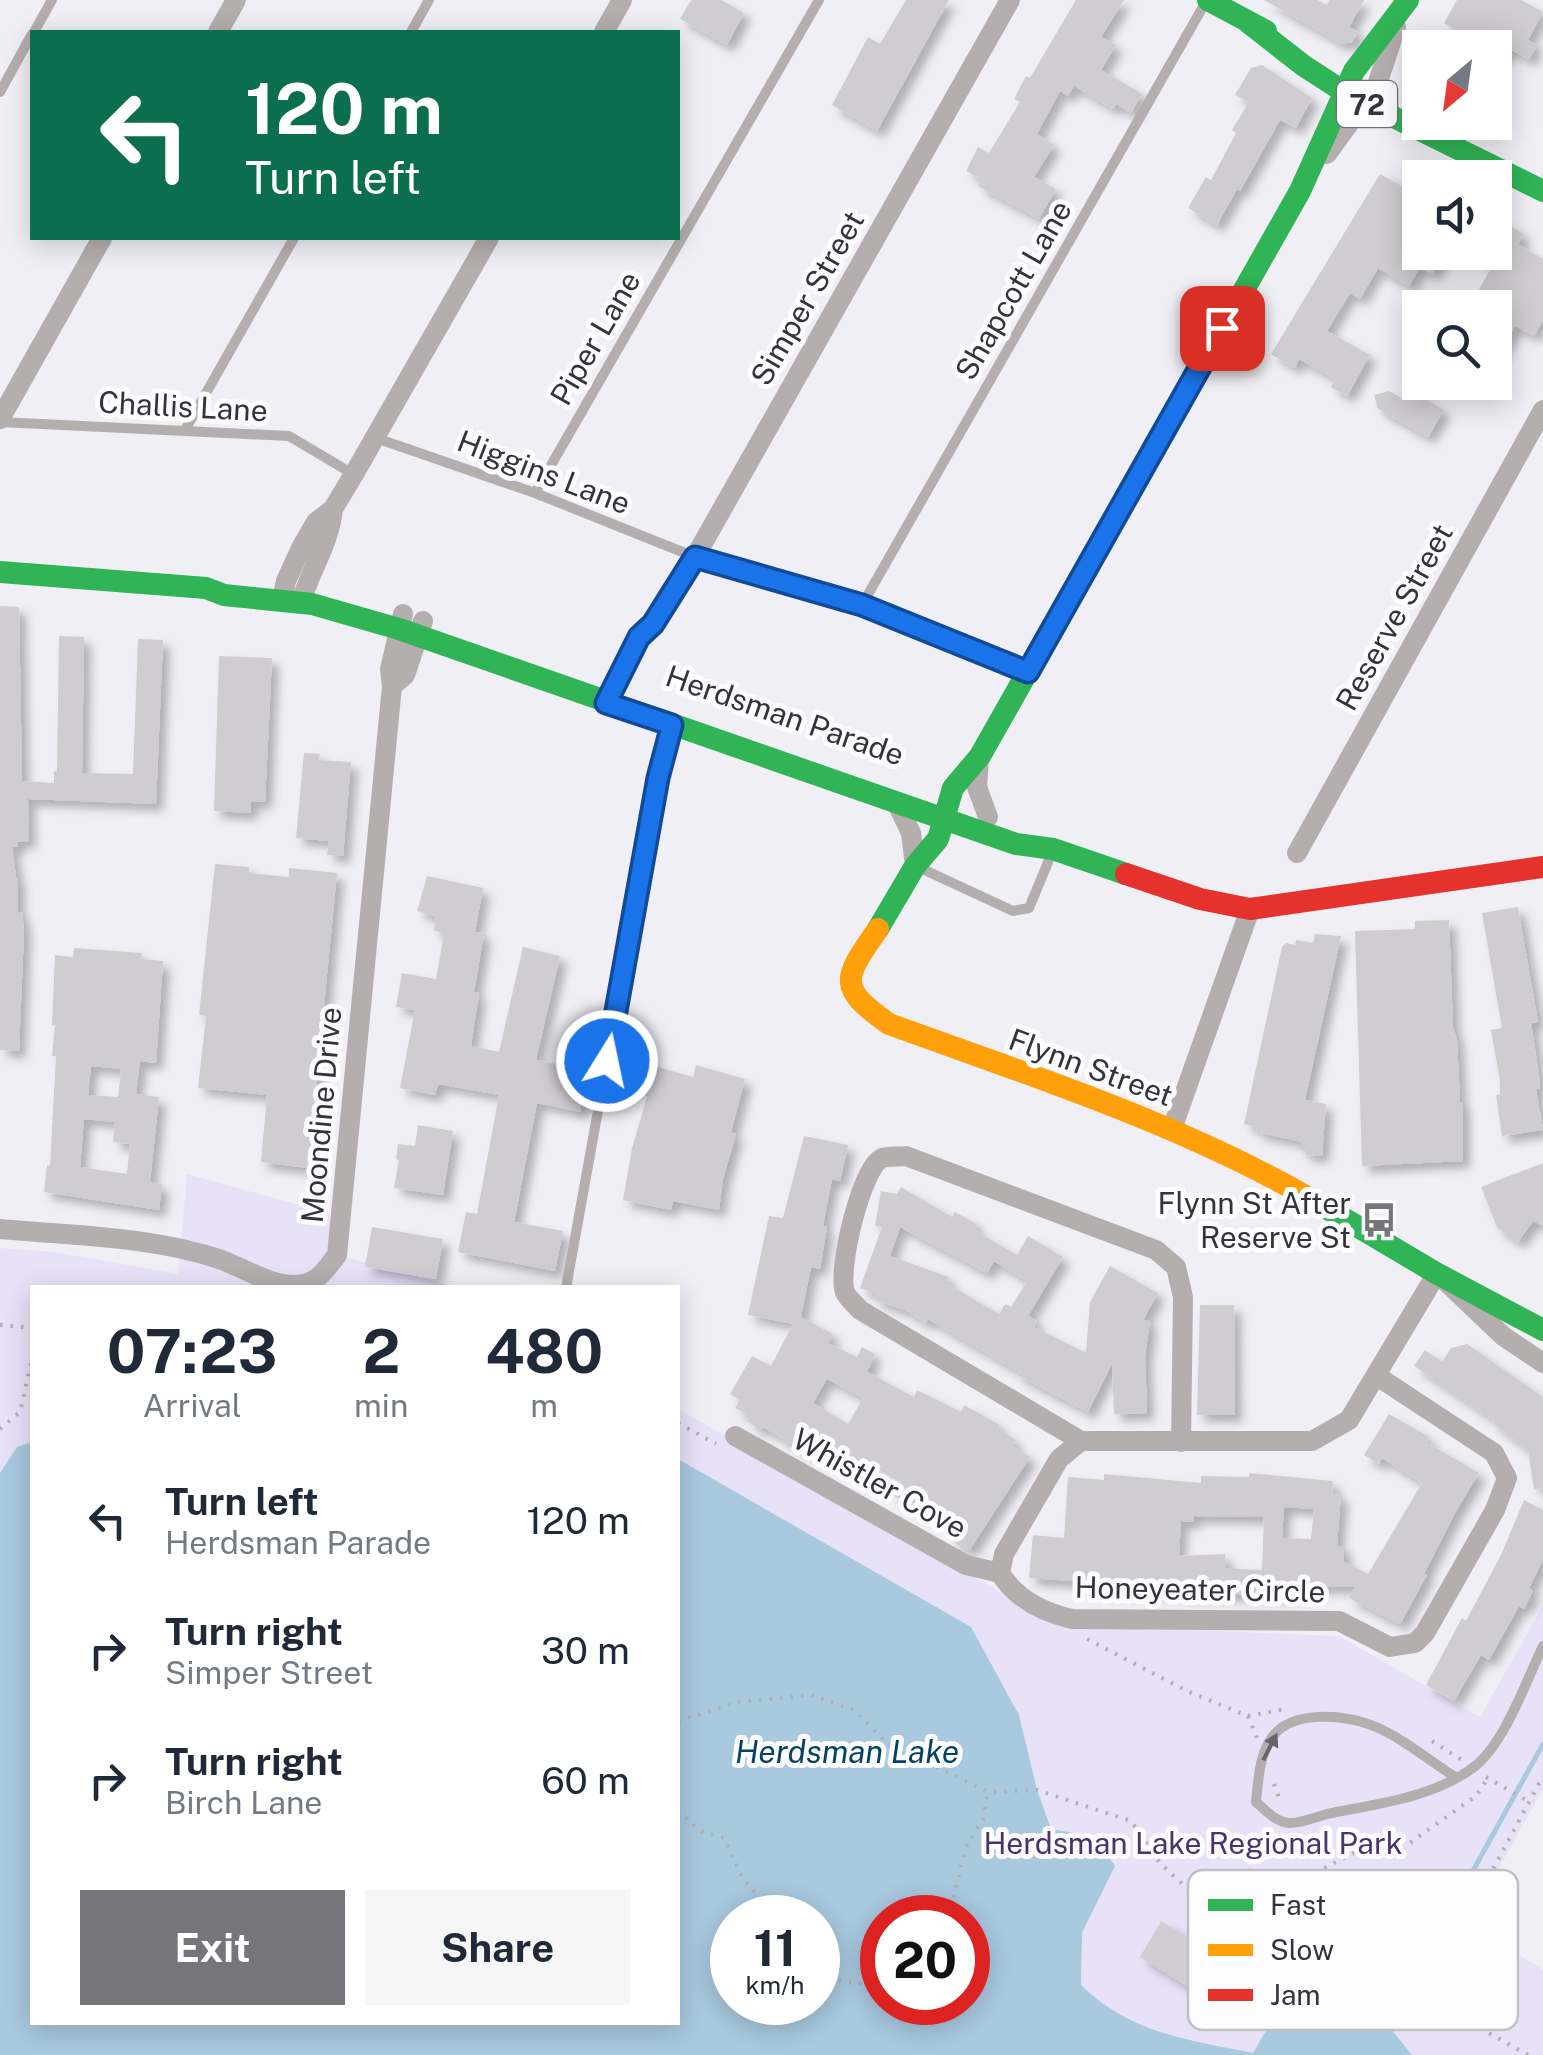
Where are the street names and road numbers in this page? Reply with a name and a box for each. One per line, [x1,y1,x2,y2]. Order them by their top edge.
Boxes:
road number: 72 [1337,81,1397,127]
street label: Shapcott Lane [947,194,1079,386]
street label: Simper Street [743,204,871,392]
street label: Piper Lane [542,265,648,411]
street label: Challis Lane [97,384,269,428]
street label: Higgins Lane [452,423,636,521]
street label: Reserve Street [1328,518,1460,716]
street label: Herdsman Parade [661,657,909,773]
street label: Moondine Drive [294,1006,348,1224]
street label: Flynn Street [1004,1021,1178,1113]
street label: Whistler Cove [787,1420,973,1546]
street label: Honeyeater Circle [1074,1569,1326,1609]

